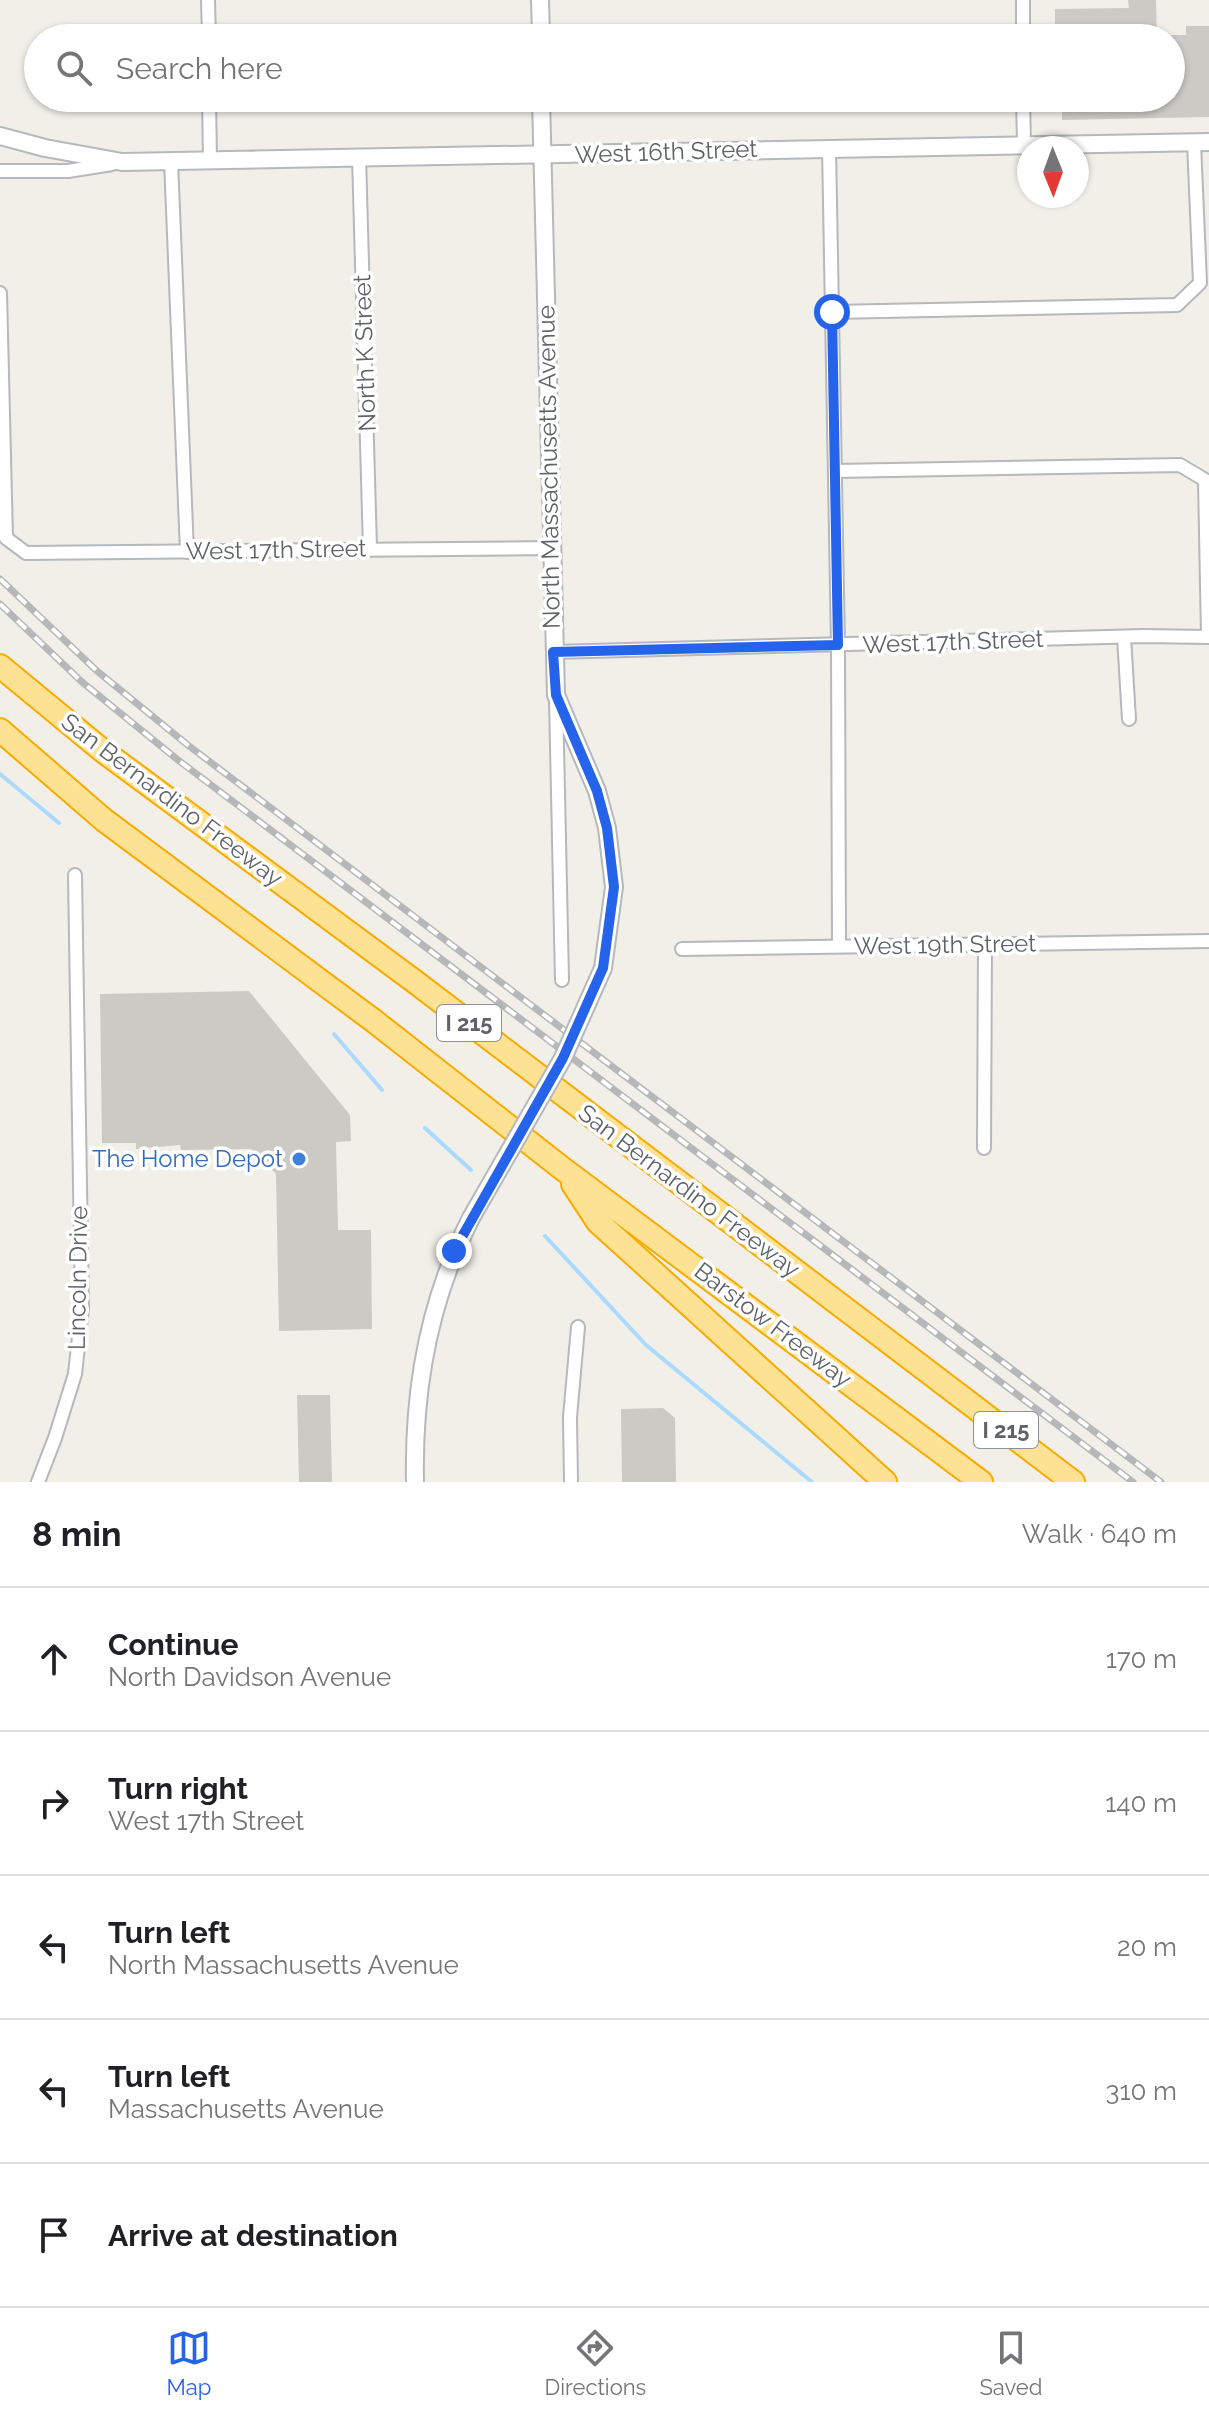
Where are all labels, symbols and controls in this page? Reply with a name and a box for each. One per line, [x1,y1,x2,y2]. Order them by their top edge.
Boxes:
search box [24,24,1185,112]
icon: search [52,46,96,90]
text: Search here [116,51,283,86]
street label: West 16th Street [574,134,758,169]
north arrow [1017,136,1089,208]
street label: North K Street [347,274,382,432]
route start [814,294,850,330]
street label: North Massachusetts Avenue [531,305,566,629]
street label: West 17th Street [185,533,367,566]
street label: West 17th Street [862,624,1044,659]
street label: San Bernardino Freeway [56,707,289,892]
street label: West 19th Street [854,928,1036,961]
road number: I 215 [437,1005,501,1041]
street label: San Bernardino Freeway [573,1098,806,1283]
place label: The Home Depot [92,1144,283,1173]
marker: The Home Depot [290,1150,308,1168]
street label: Lincoln Drive [62,1206,93,1350]
route end [436,1233,472,1269]
street label: Barstow Freeway [689,1256,858,1393]
road number: I 215 [974,1412,1038,1448]
text: 8 min [32,1514,122,1554]
text: Walk · 640 m [1022,1519,1177,1549]
text: Continue [108,1627,239,1662]
icon: ahead [32,1637,76,1681]
text: 170 m [1106,1644,1177,1674]
text: North Davidson Avenue [108,1662,391,1692]
text: Turn right [108,1771,248,1806]
icon: right [32,1781,76,1825]
text: 140 m [1105,1788,1177,1818]
text: West 17th Street [108,1806,304,1836]
text: Turn left [108,1915,230,1950]
icon: left [32,1925,76,1969]
text: 20 m [1117,1932,1177,1962]
text: North Massachusetts Avenue [108,1950,459,1980]
text: Turn left [108,2059,230,2094]
icon: left [32,2069,76,2113]
text: 310 m [1106,2076,1177,2106]
text: Massachusetts Avenue [108,2094,384,2124]
icon: arrive [32,2213,76,2257]
text: Arrive at destination [108,2218,398,2253]
tab: Map [167,2326,211,2400]
tab: Directions [545,2326,646,2400]
tab: Saved [979,2326,1042,2400]

